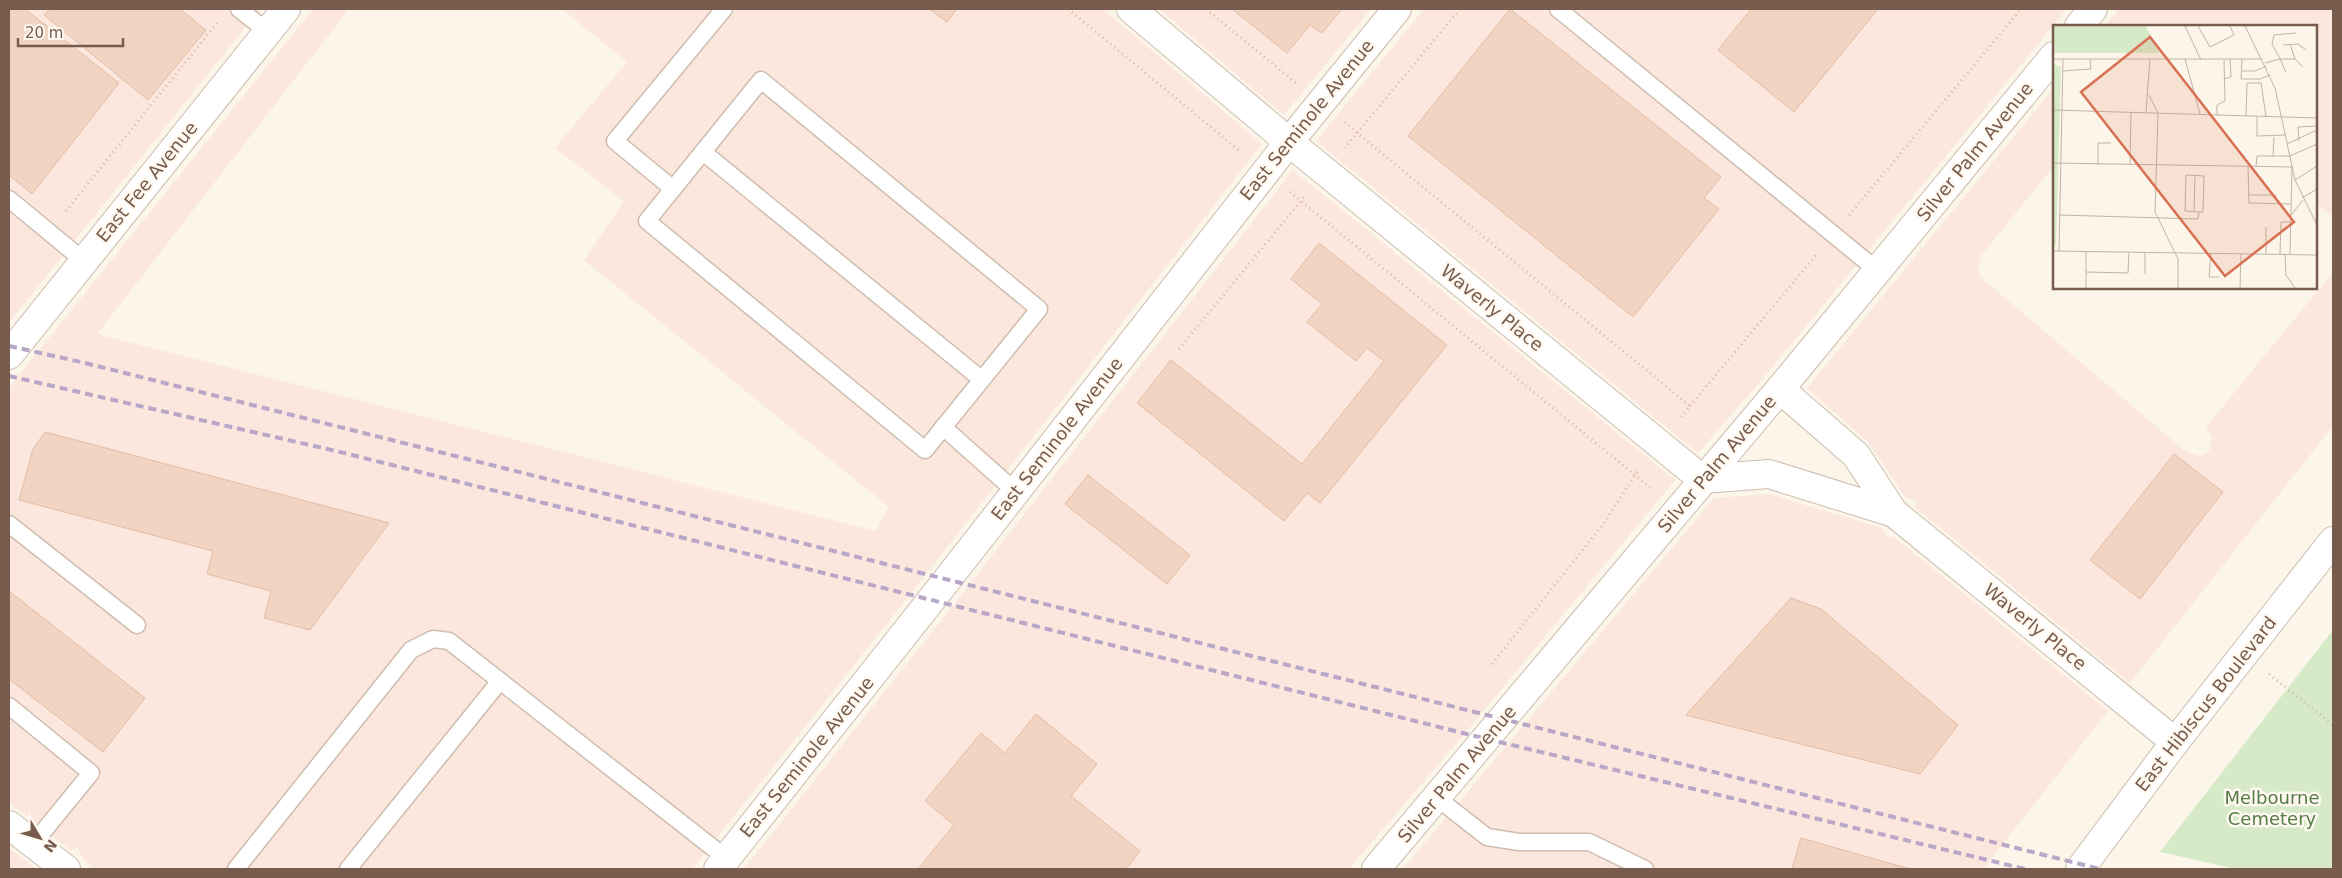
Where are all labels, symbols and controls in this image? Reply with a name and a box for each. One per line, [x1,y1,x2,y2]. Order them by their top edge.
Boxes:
scale bar [18,15,122,47]
text: 20 m [25,24,63,42]
inset map [2053,25,2317,289]
street label: East Seminole Avenue [1235,35,1378,204]
street label: Silver Palm Avenue [1912,78,2037,225]
street label: East Fee Avenue [92,117,202,246]
street label: Waverly Place [1437,260,1548,355]
street label: East Seminole Avenue [987,353,1127,524]
street label: Silver Palm Avenue [1653,391,1780,536]
street label: Waverly Place [1980,579,2091,674]
street label: East Hibiscus Boulevard [2131,612,2280,795]
street label: East Seminole Avenue [735,672,878,841]
street label: Silver Palm Avenue [1393,701,1520,846]
park label: Melbourne Cemetery [2224,787,2320,829]
north arrow [15,813,65,863]
text: N [40,836,60,856]

